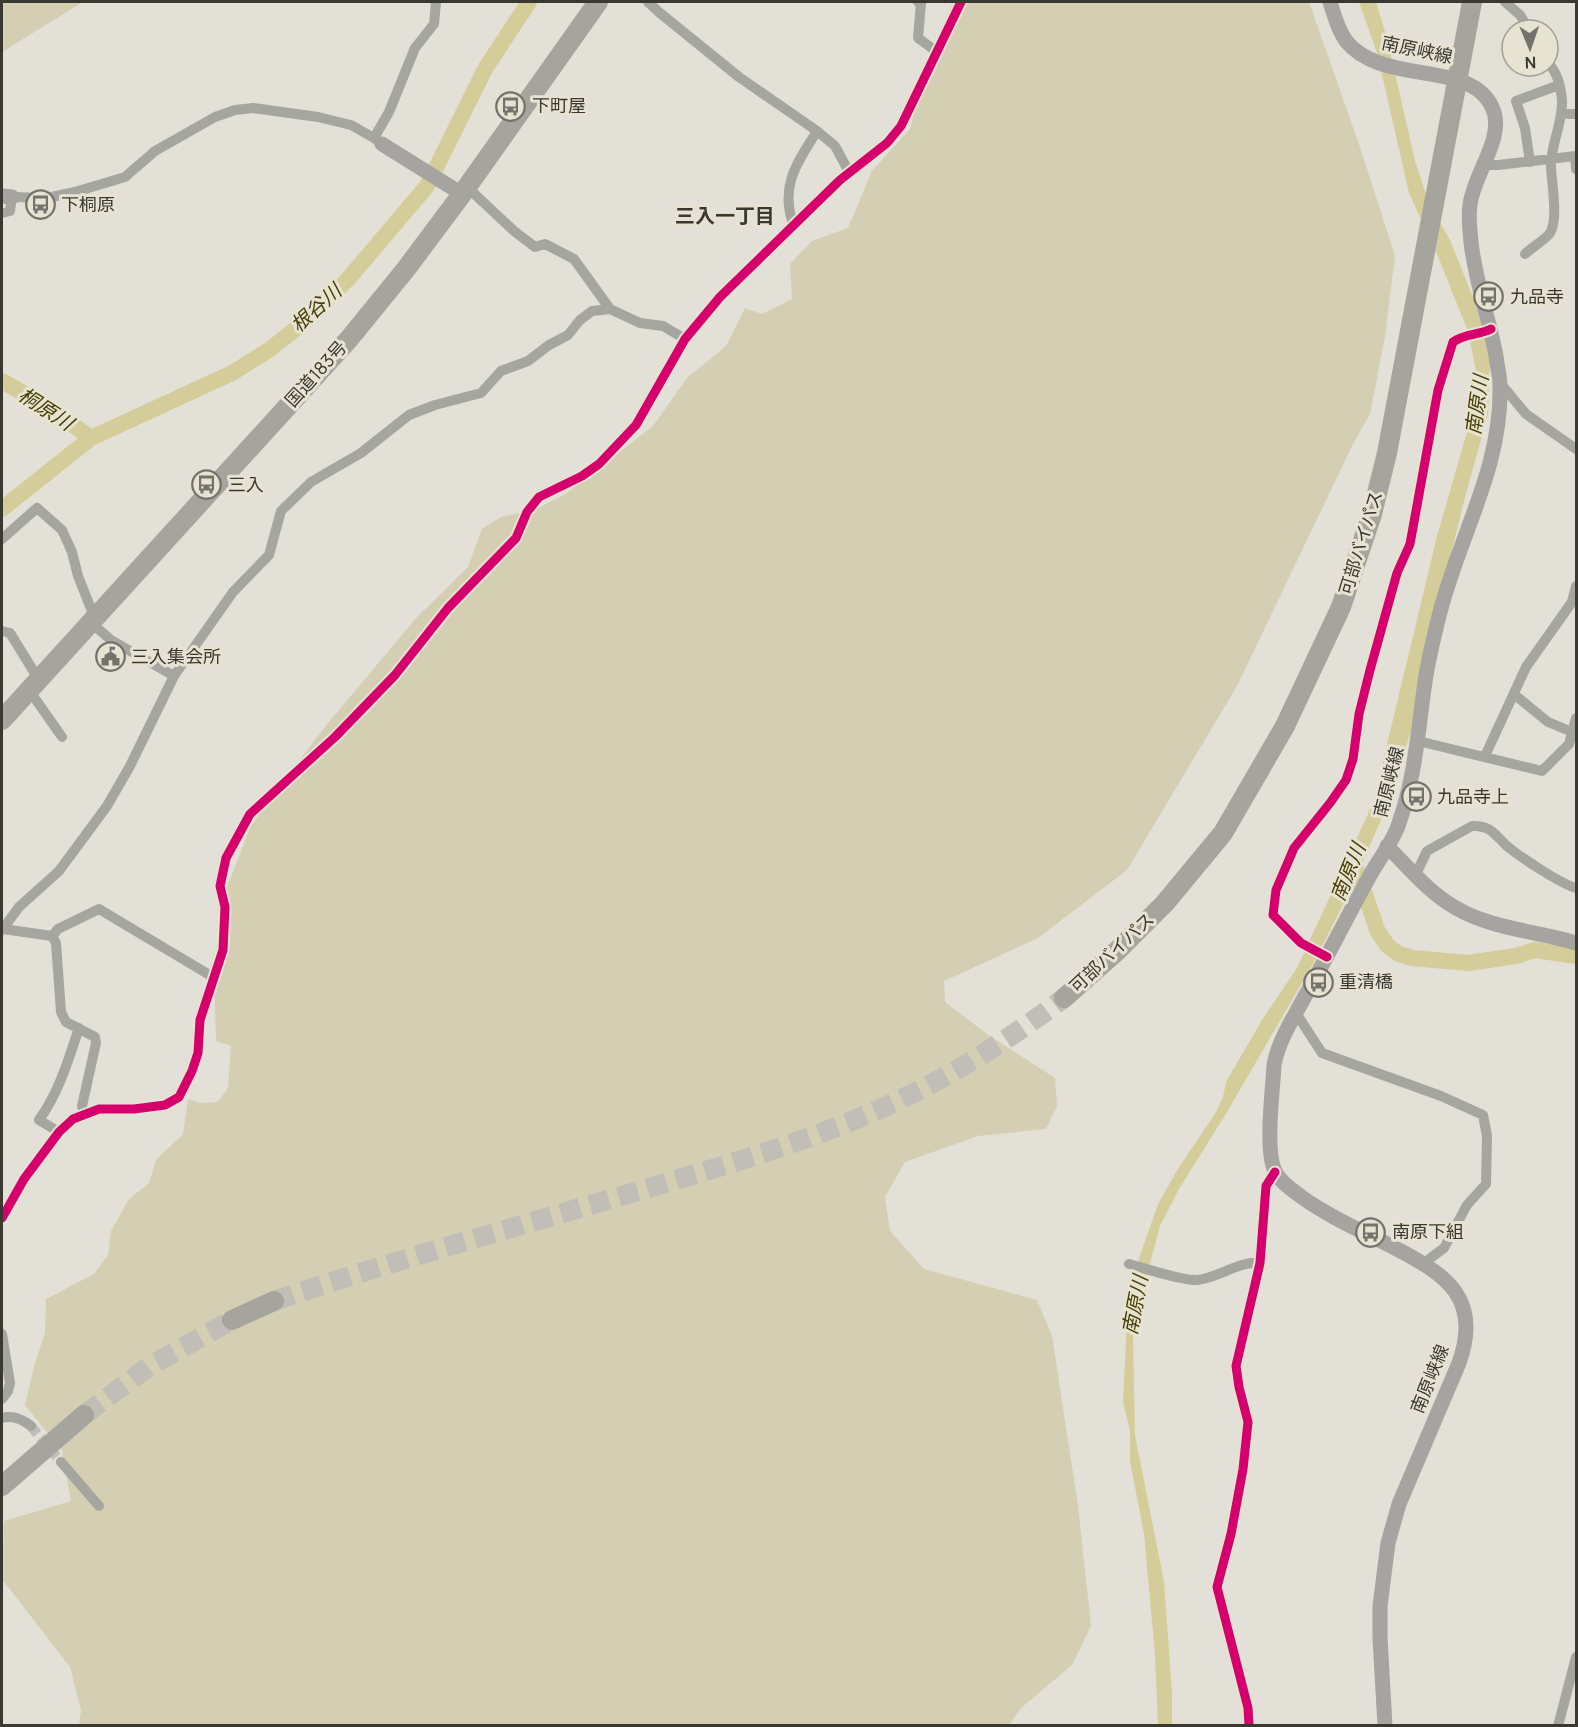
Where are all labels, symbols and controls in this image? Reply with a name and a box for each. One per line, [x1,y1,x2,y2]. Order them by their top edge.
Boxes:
north arrow [1500,18,1560,78]
street label: 南原峡線 [1379,30,1455,68]
text: N [1524,52,1537,74]
bus stop icon: 下町屋 [495,90,527,122]
place label: 下町屋 [532,93,586,117]
bus stop icon: 下桐原 [24,189,56,221]
place label: 下桐原 [61,192,115,216]
district label: 三入一丁目 [675,202,775,229]
water label: 根谷川 [284,276,348,338]
bus stop icon: 九品寺 [1473,281,1505,313]
place label: 九品寺 [1510,284,1564,308]
street label: 国道183号 [279,335,351,412]
water label: 南原川 [1459,371,1494,437]
water label: 桐原川 [14,381,80,437]
bus stop icon: 三入 [191,469,223,501]
place label: 三入 [228,472,264,496]
street label: 可部バイパス [1333,488,1387,598]
public building icon: 三入集会所 [94,641,126,673]
place label: 三入集会所 [131,644,221,668]
street label: 南原峡線 [1368,744,1408,820]
bus stop icon: 九品寺上 [1400,781,1432,813]
place label: 九品寺上 [1437,784,1509,808]
water label: 南原川 [1324,837,1372,905]
street label: 可部バイパス [1064,907,1159,998]
bus stop icon: 重清橋 [1302,966,1334,998]
place label: 重清橋 [1339,969,1393,993]
bus stop icon: 南原下組 [1355,1216,1387,1248]
place label: 南原下組 [1392,1219,1464,1243]
water label: 南原川 [1116,1271,1154,1337]
street label: 南原峡線 [1404,1341,1454,1416]

